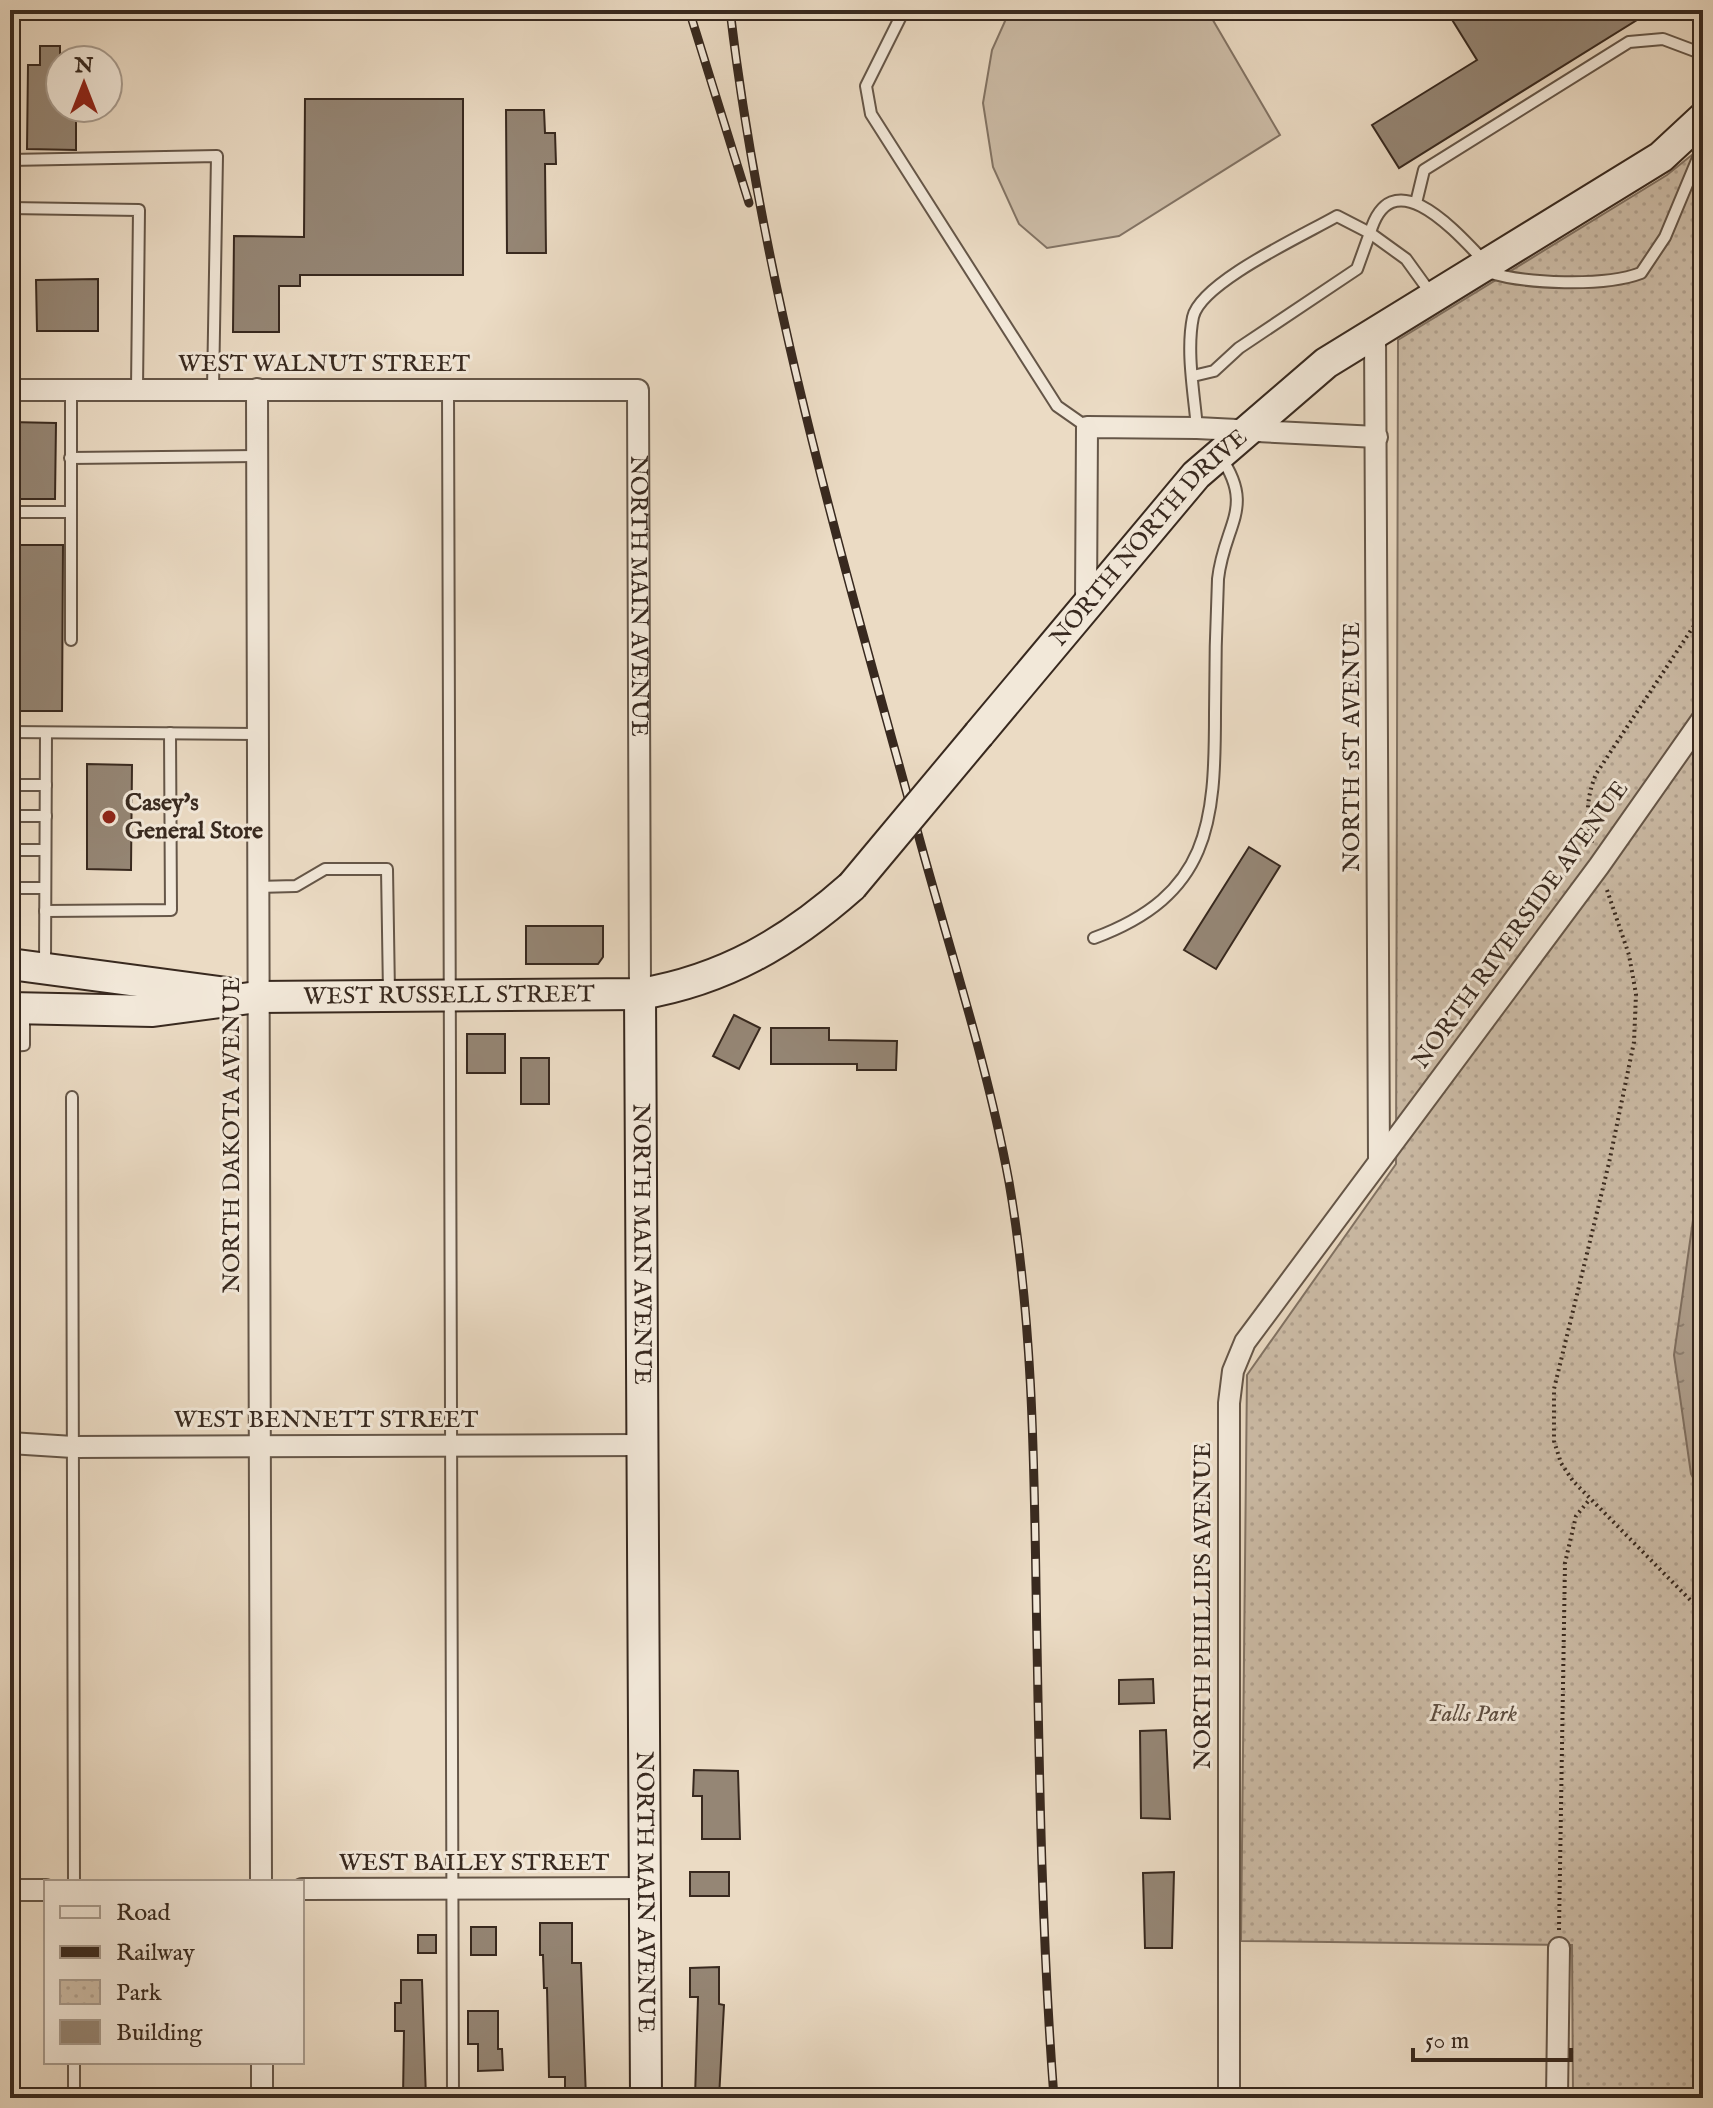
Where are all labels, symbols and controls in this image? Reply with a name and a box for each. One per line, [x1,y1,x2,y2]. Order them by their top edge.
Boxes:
north arrow [44,44,124,124]
text: N [73,52,94,80]
street label: WEST WALNUT STREET [178,349,471,380]
street label: NORTH NORTH DRIVE [1043,422,1254,653]
street label: NORTH MAIN AVENUE [623,455,655,737]
street label: NORTH 1ST AVENUE [1337,622,1368,872]
street label: NORTH RIVERSIDE AVENUE [1406,775,1636,1075]
place label: Casey's General Store [125,788,263,847]
marker: Casey's General Store [100,808,118,826]
street label: NORTH DAKOTA AVENUE [217,977,248,1293]
street label: WEST RUSSELL STREET [303,979,595,1012]
street label: NORTH MAIN AVENUE [625,1103,658,1385]
street label: WEST BENNETT STREET [174,1405,479,1436]
street label: NORTH PHILLIPS AVENUE [1188,1442,1219,1770]
park label: Falls Park [1429,1699,1517,1730]
street label: NORTH MAIN AVENUE [629,1751,661,2033]
street label: WEST BAILEY STREET [339,1848,610,1879]
legend [44,1880,304,2064]
text: Road [116,1898,170,1929]
text: Railway [116,1938,195,1969]
text: Park [116,1978,162,2009]
scale bar [1413,2012,1571,2062]
text: Building [116,2018,203,2049]
text: 50 m [1425,2026,1469,2057]

